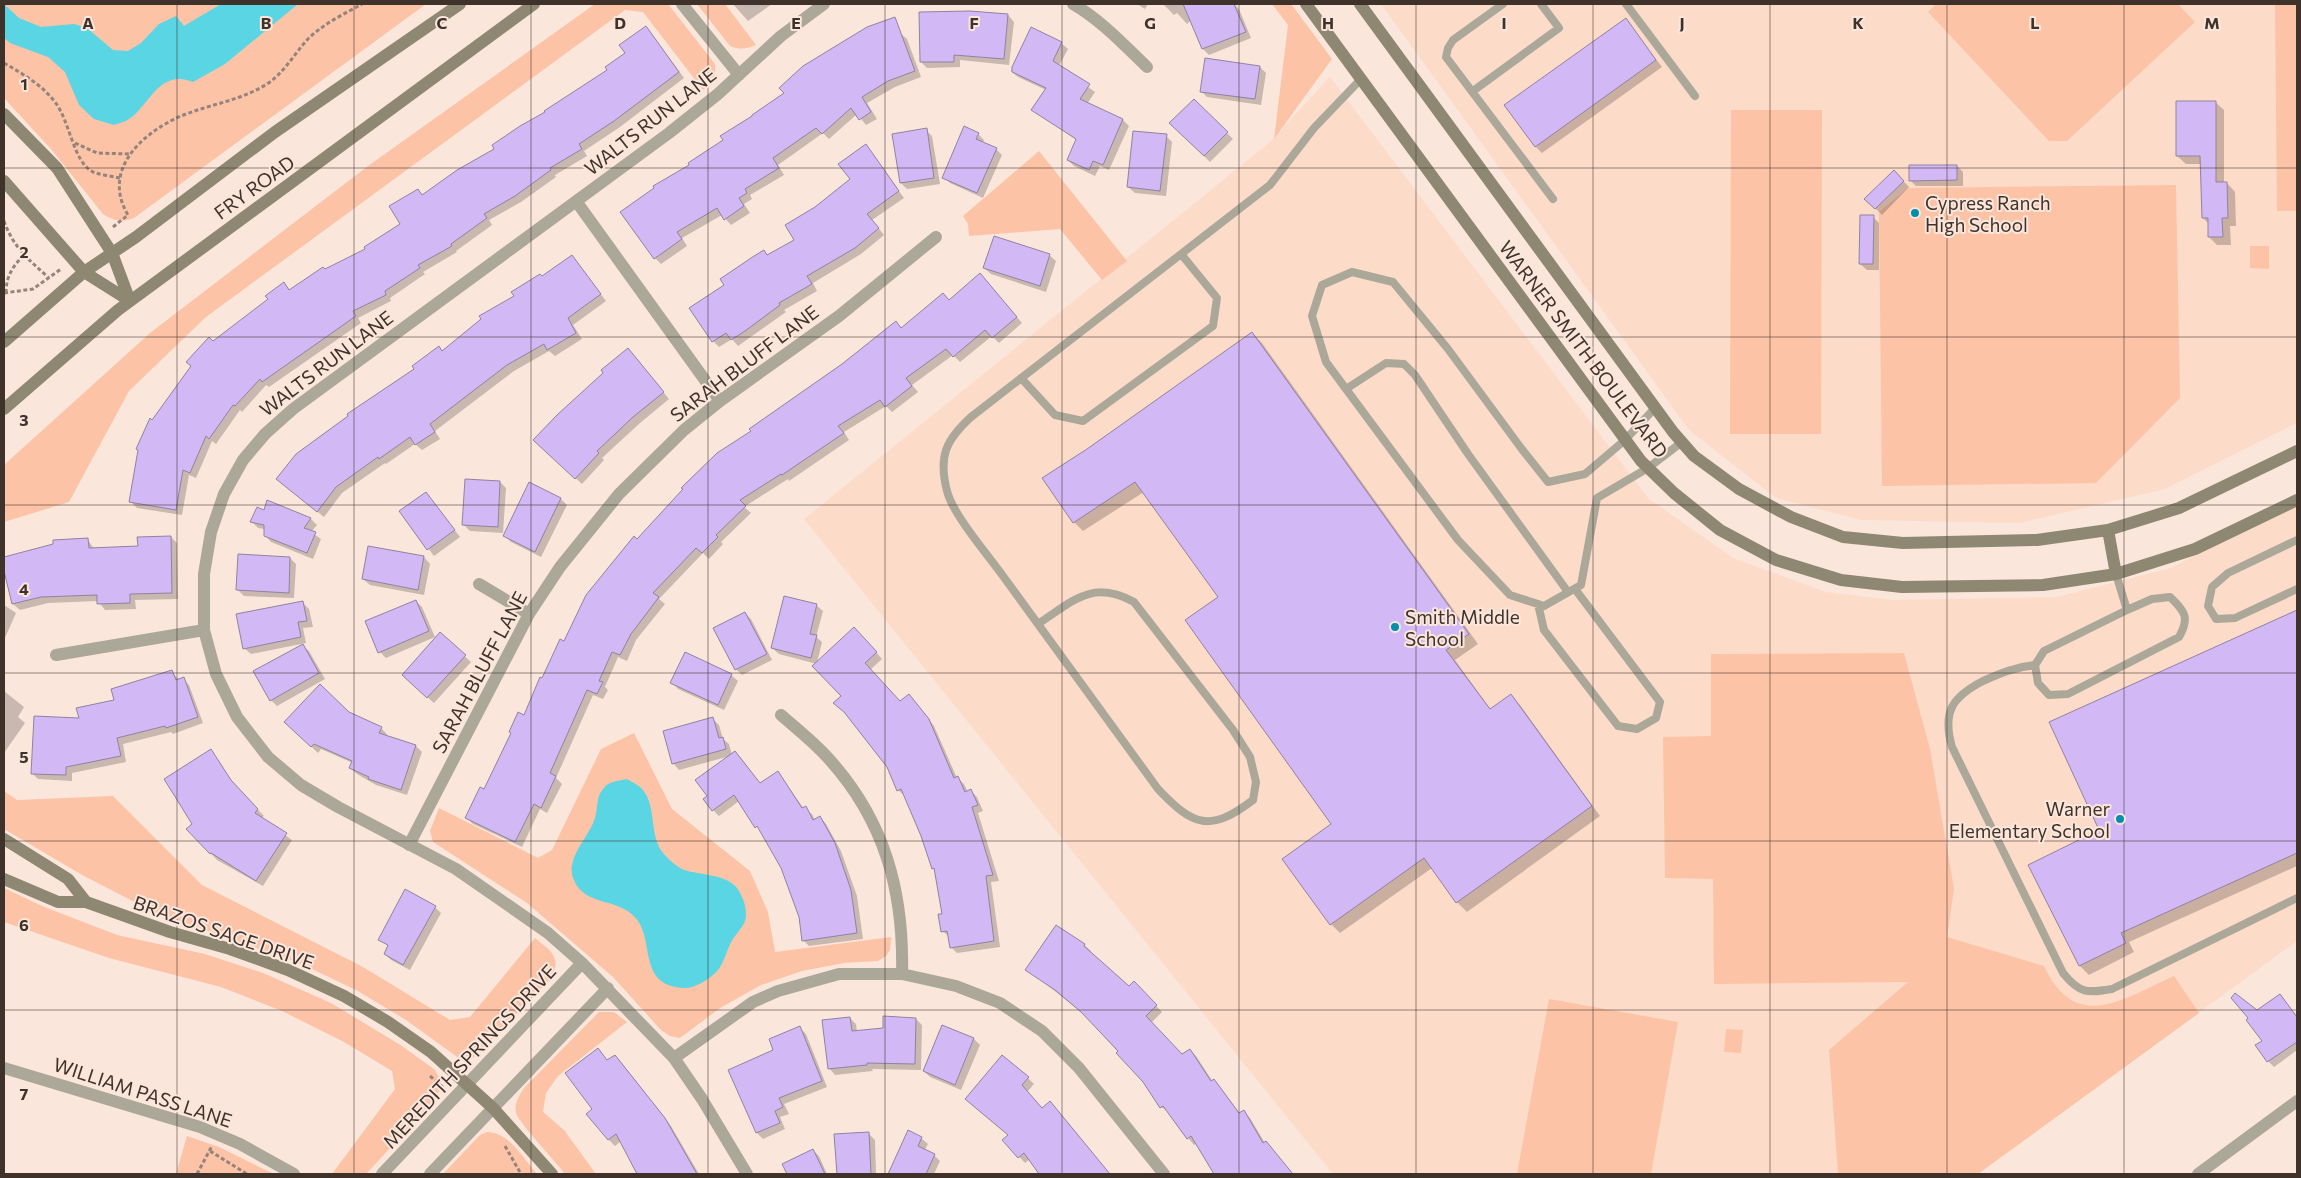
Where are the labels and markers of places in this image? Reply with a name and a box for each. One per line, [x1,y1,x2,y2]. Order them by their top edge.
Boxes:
place label: Cypress Ranch High School [1925,191,2051,236]
marker: Cypress Ranch High School [1909,207,1921,219]
place label: Smith Middle School [1405,605,1520,650]
marker: Smith Middle School [1389,621,1401,633]
place label: Warner Elementary School [1949,797,2110,842]
marker: Warner Elementary School [2114,813,2126,825]

